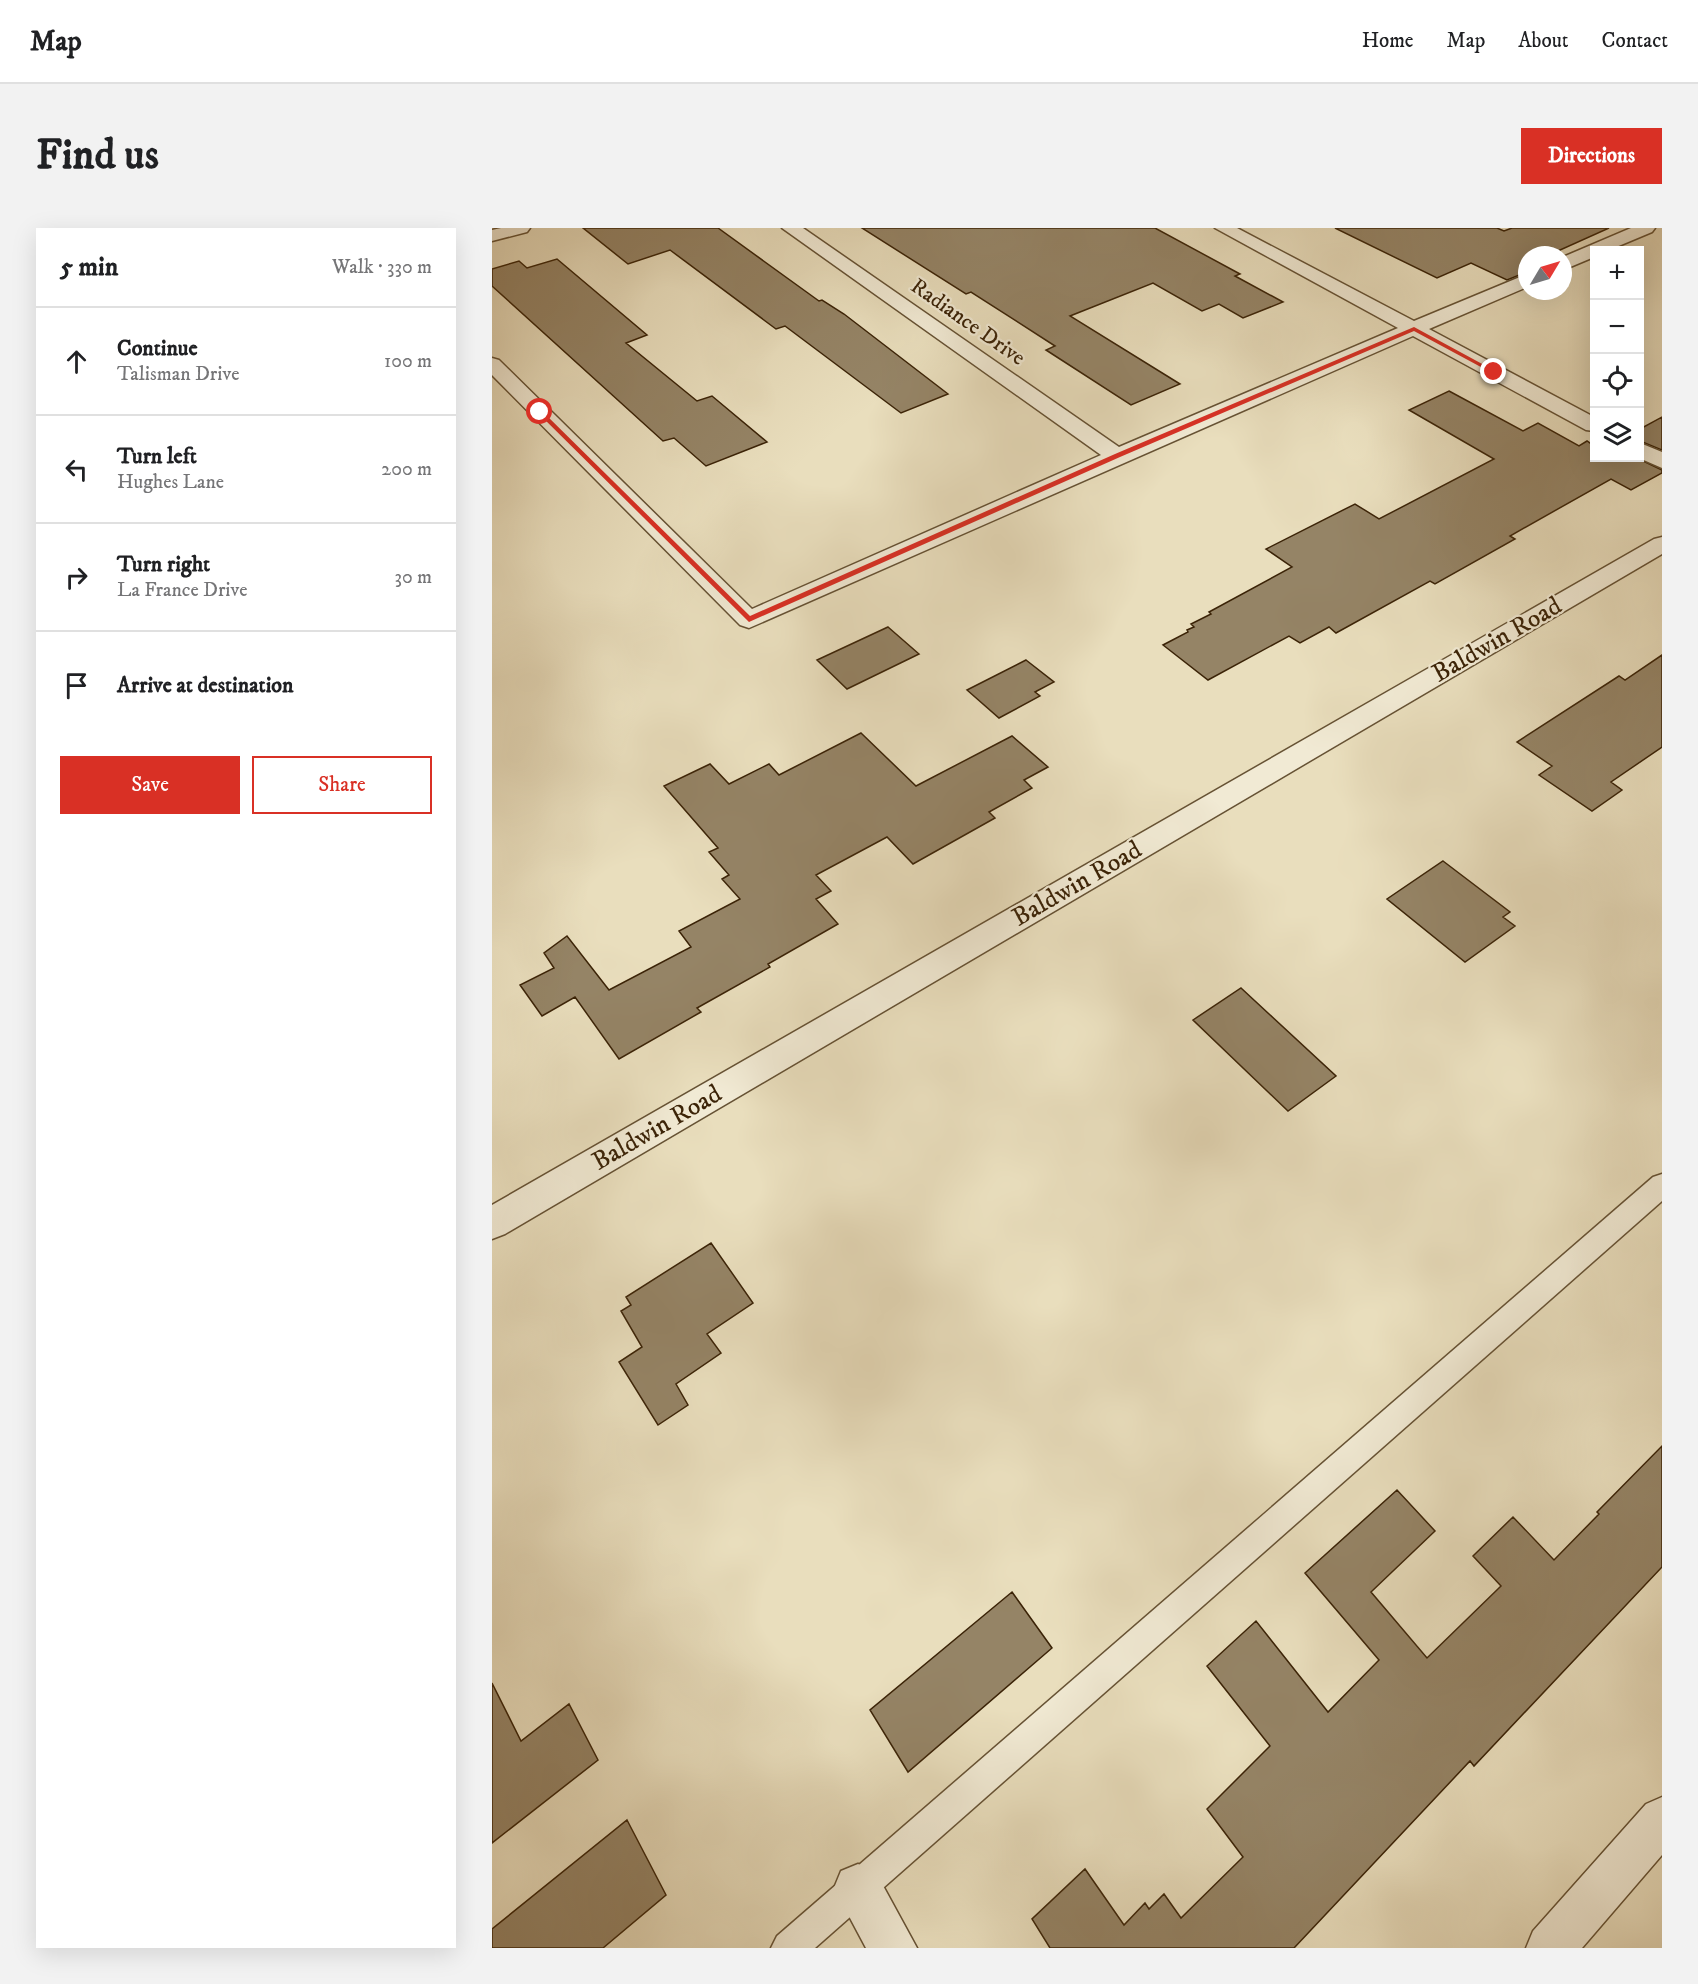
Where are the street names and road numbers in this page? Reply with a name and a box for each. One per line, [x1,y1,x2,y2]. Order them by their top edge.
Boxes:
street label: Radiance Drive [906,273,1030,371]
street label: Baldwin Road [1426,590,1568,690]
street label: Baldwin Road [1006,834,1148,934]
street label: Baldwin Road [586,1078,728,1178]

